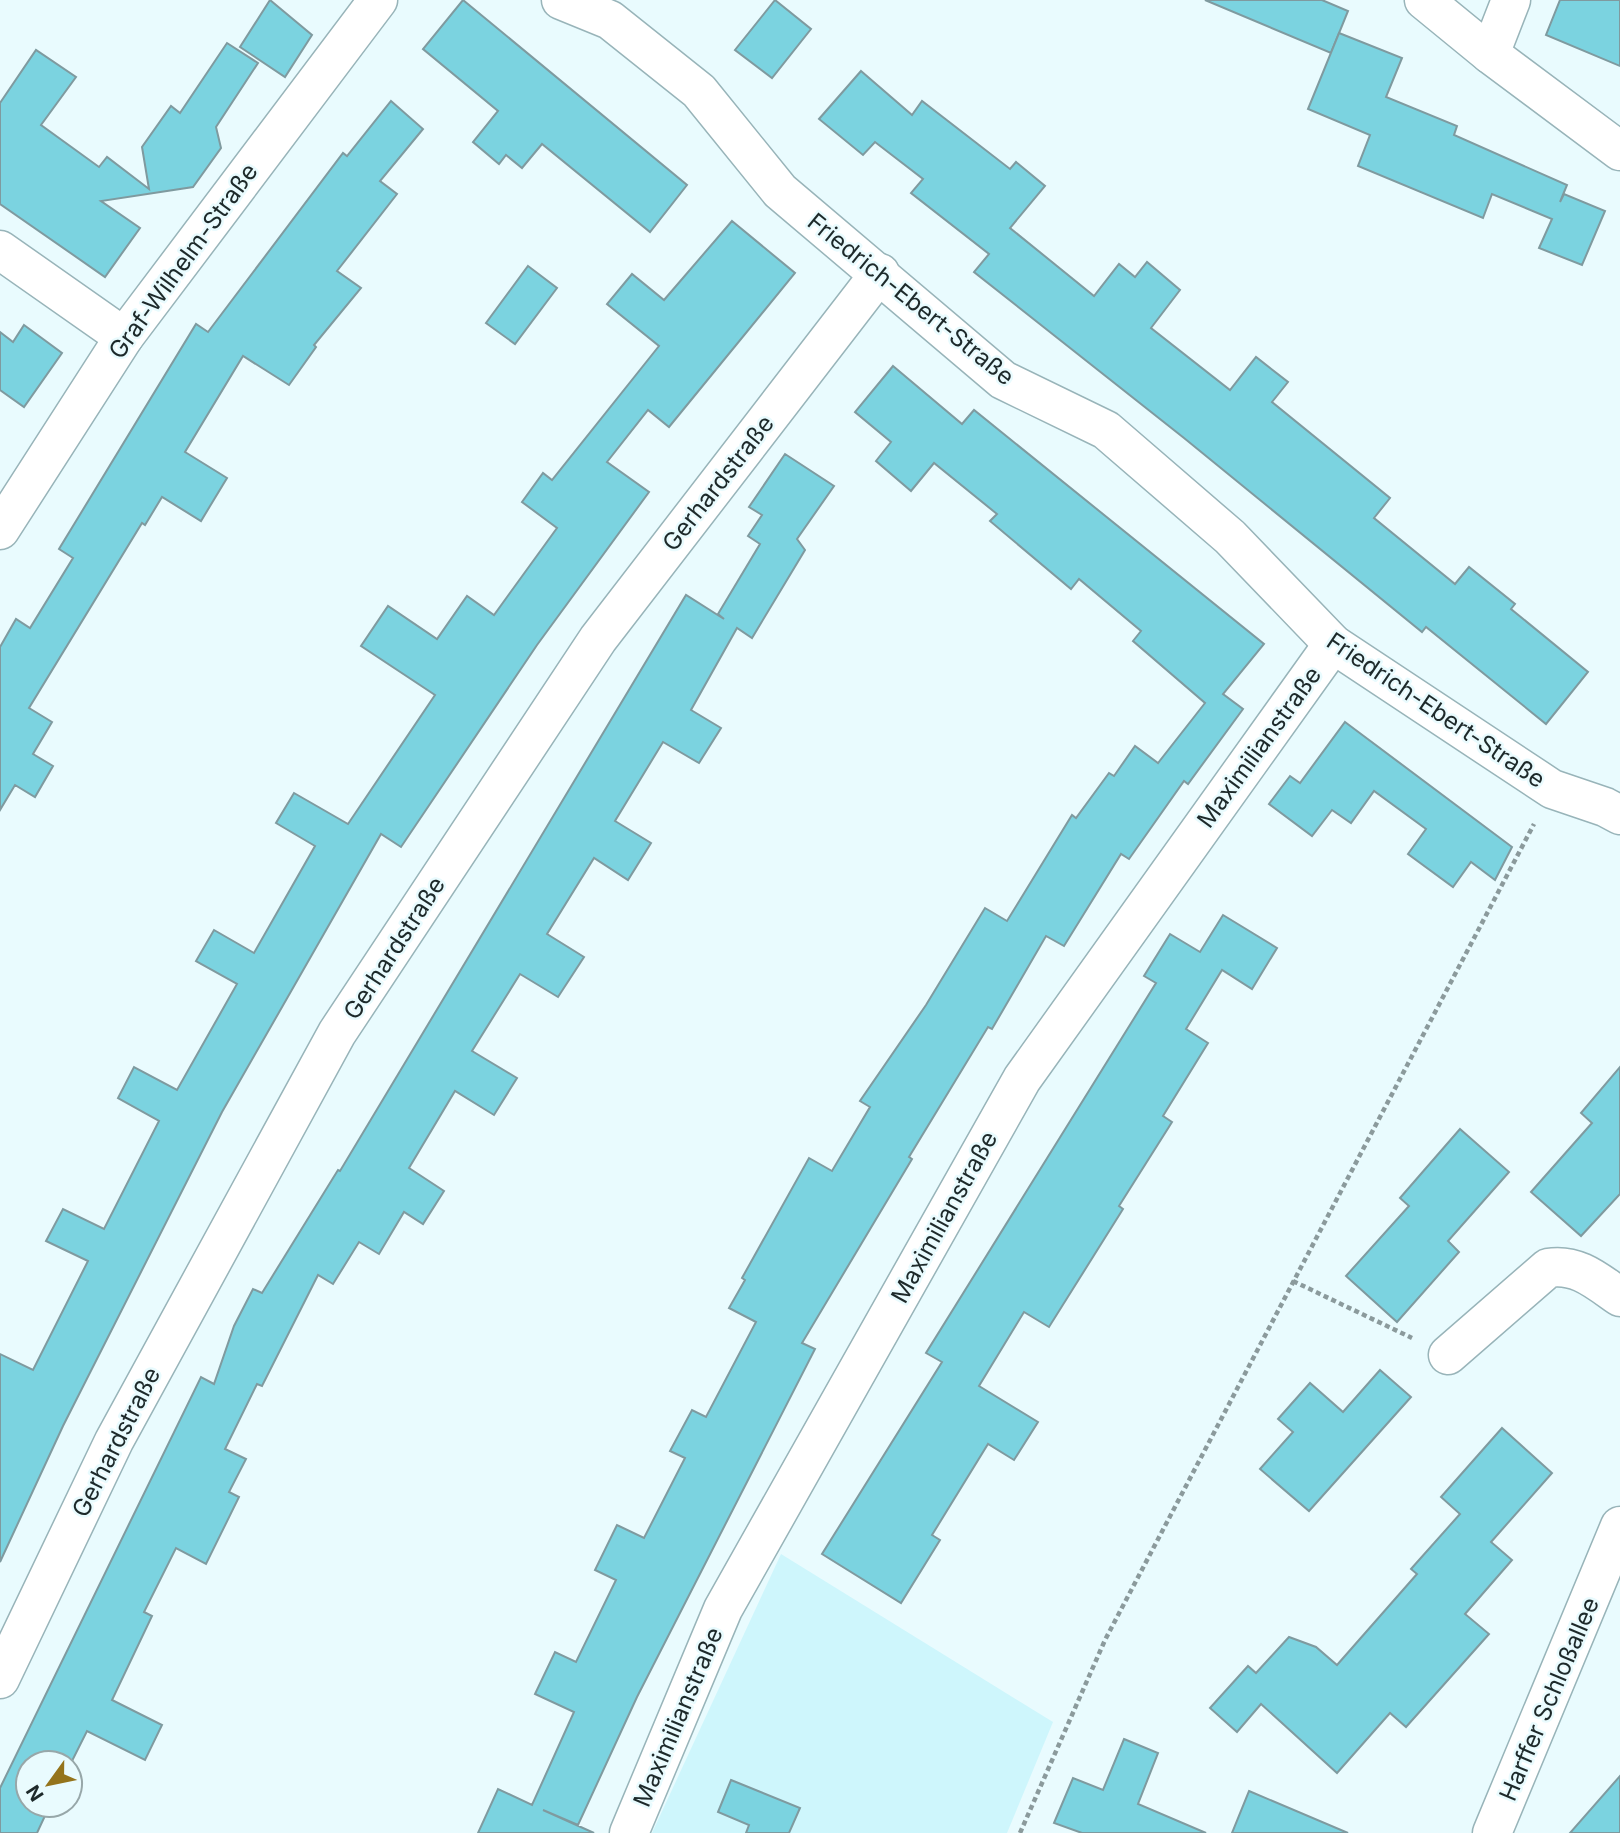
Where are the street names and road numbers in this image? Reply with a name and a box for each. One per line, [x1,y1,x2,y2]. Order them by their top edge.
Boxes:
street label: Graf-Wilhelm-Straße [102,158,264,364]
street label: Friedrich-Ebert-Straße [802,207,1020,391]
street label: Gerhardstraße [656,409,780,557]
street label: Friedrich-Ebert-Straße [1321,626,1551,794]
street label: Maximilianstraße [1191,661,1327,833]
street label: Gerhardstraße [337,871,451,1025]
street label: Maximilianstraße [885,1126,1003,1308]
street label: Gerhardstraße [66,1362,166,1522]
street label: Harffer Schloßallee [1493,1593,1605,1805]
street label: Maximilianstraße [627,1623,729,1811]

